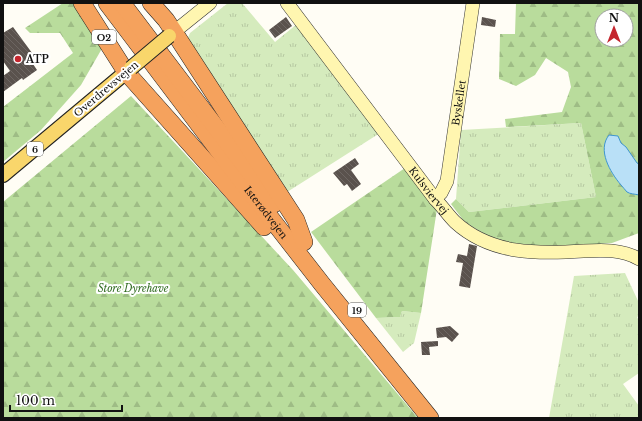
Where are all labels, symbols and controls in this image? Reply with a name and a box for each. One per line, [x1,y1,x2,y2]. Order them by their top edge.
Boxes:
north arrow [594,8,634,48]
text: N [609,11,620,25]
road number: O2 [92,30,116,44]
place label: ATP [25,53,49,66]
marker: ATP [13,54,23,64]
street label: Overdrevsvejen [71,58,141,120]
street label: Byskellet [449,79,468,126]
road number: 6 [27,142,43,156]
street label: Kulsviervej [406,164,452,217]
street label: Isterødvejen [242,183,291,241]
park label: Store Dyrehave [98,282,169,295]
road number: 19 [348,303,366,317]
scale bar [10,387,122,413]
text: 100 m [16,393,55,408]

